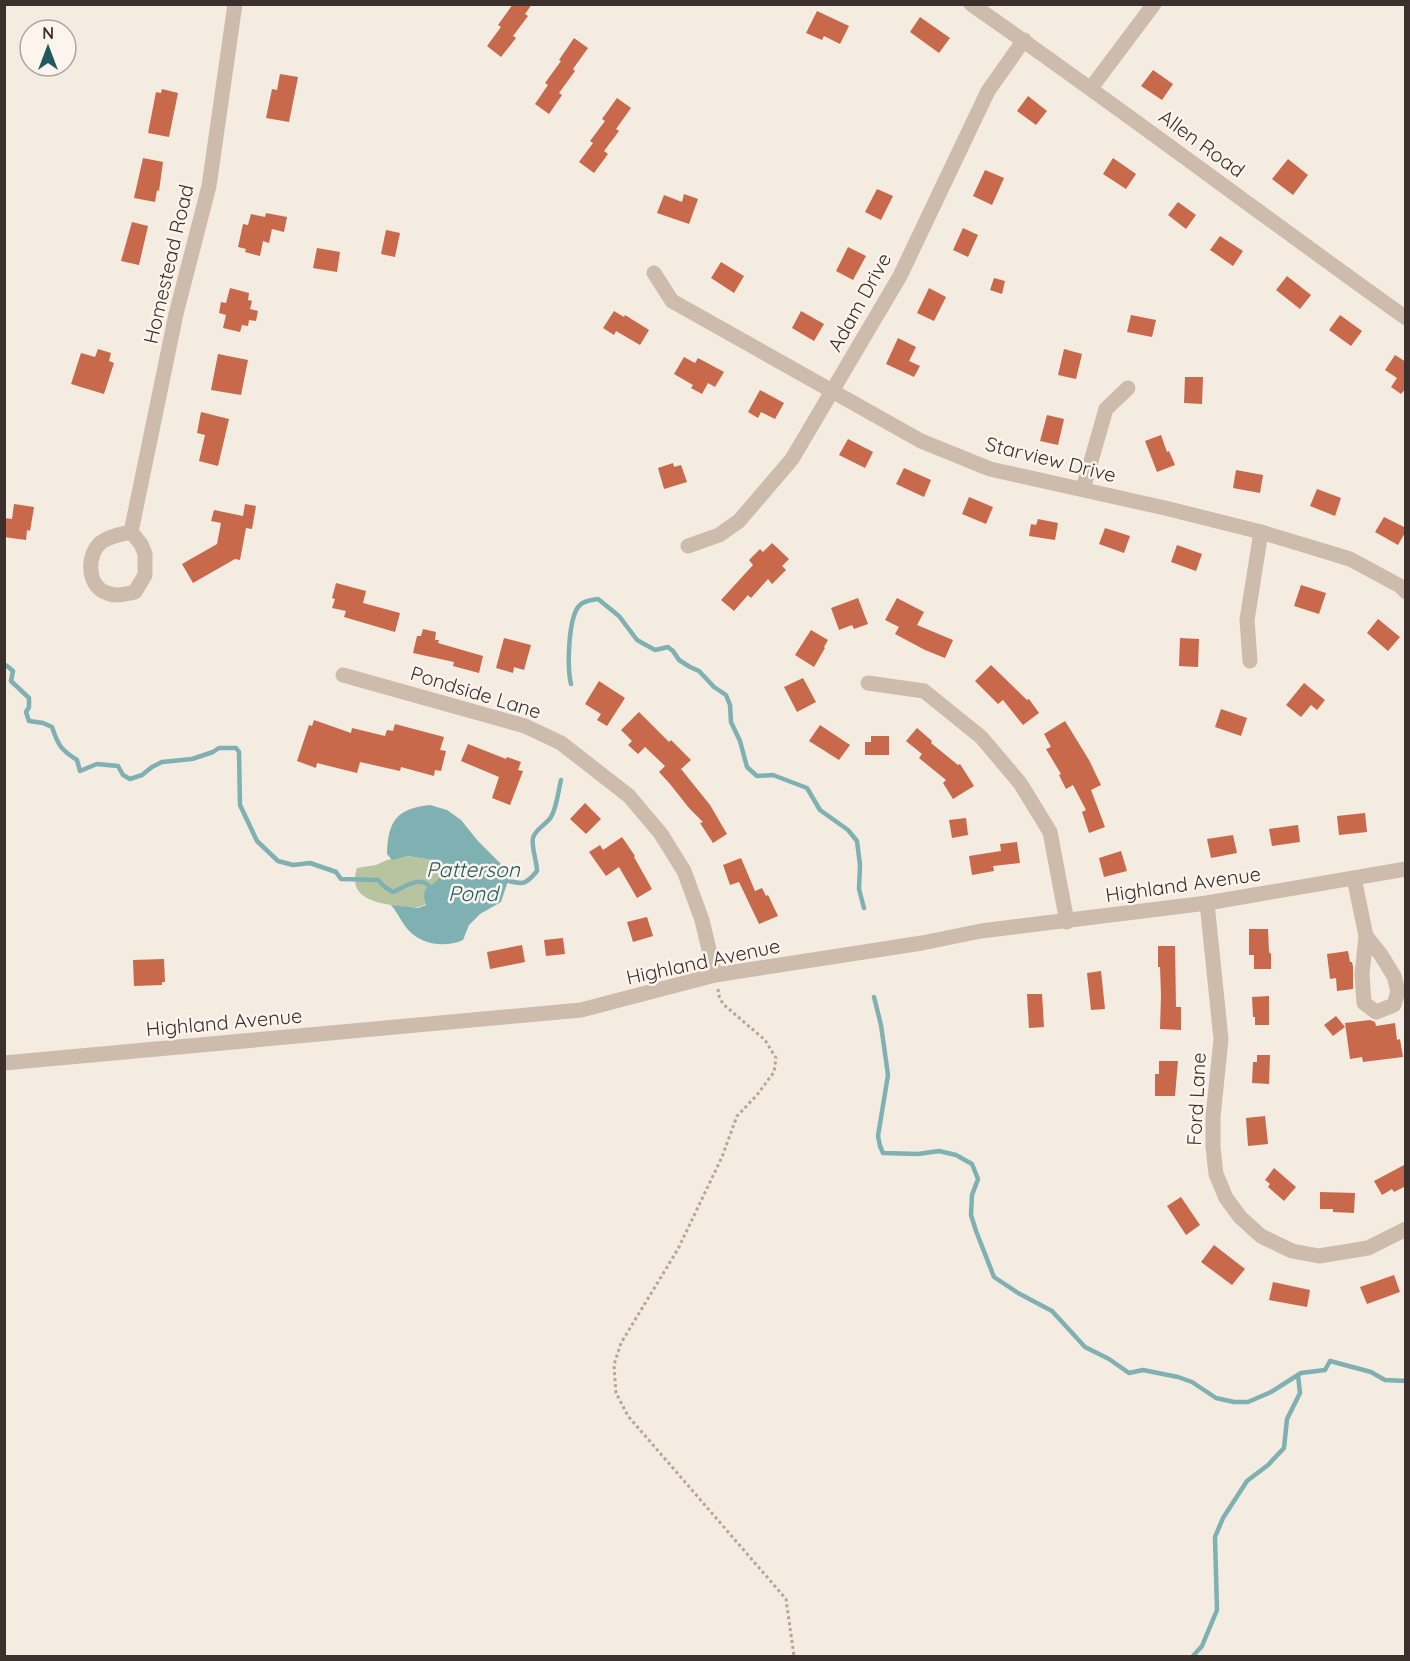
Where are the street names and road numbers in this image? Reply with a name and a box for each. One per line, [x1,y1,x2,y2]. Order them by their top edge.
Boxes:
street label: Allen Road [1154,104,1250,182]
street label: Homestead Road [138,182,198,346]
street label: Adam Drive [822,248,896,356]
street label: Starview Drive [983,431,1119,487]
street label: Pondside Lane [407,660,545,724]
street label: Highland Avenue [1104,861,1262,907]
street label: Highland Avenue [624,932,782,990]
street label: Highland Avenue [145,1003,303,1041]
street label: Ford Lane [1181,1052,1211,1146]

